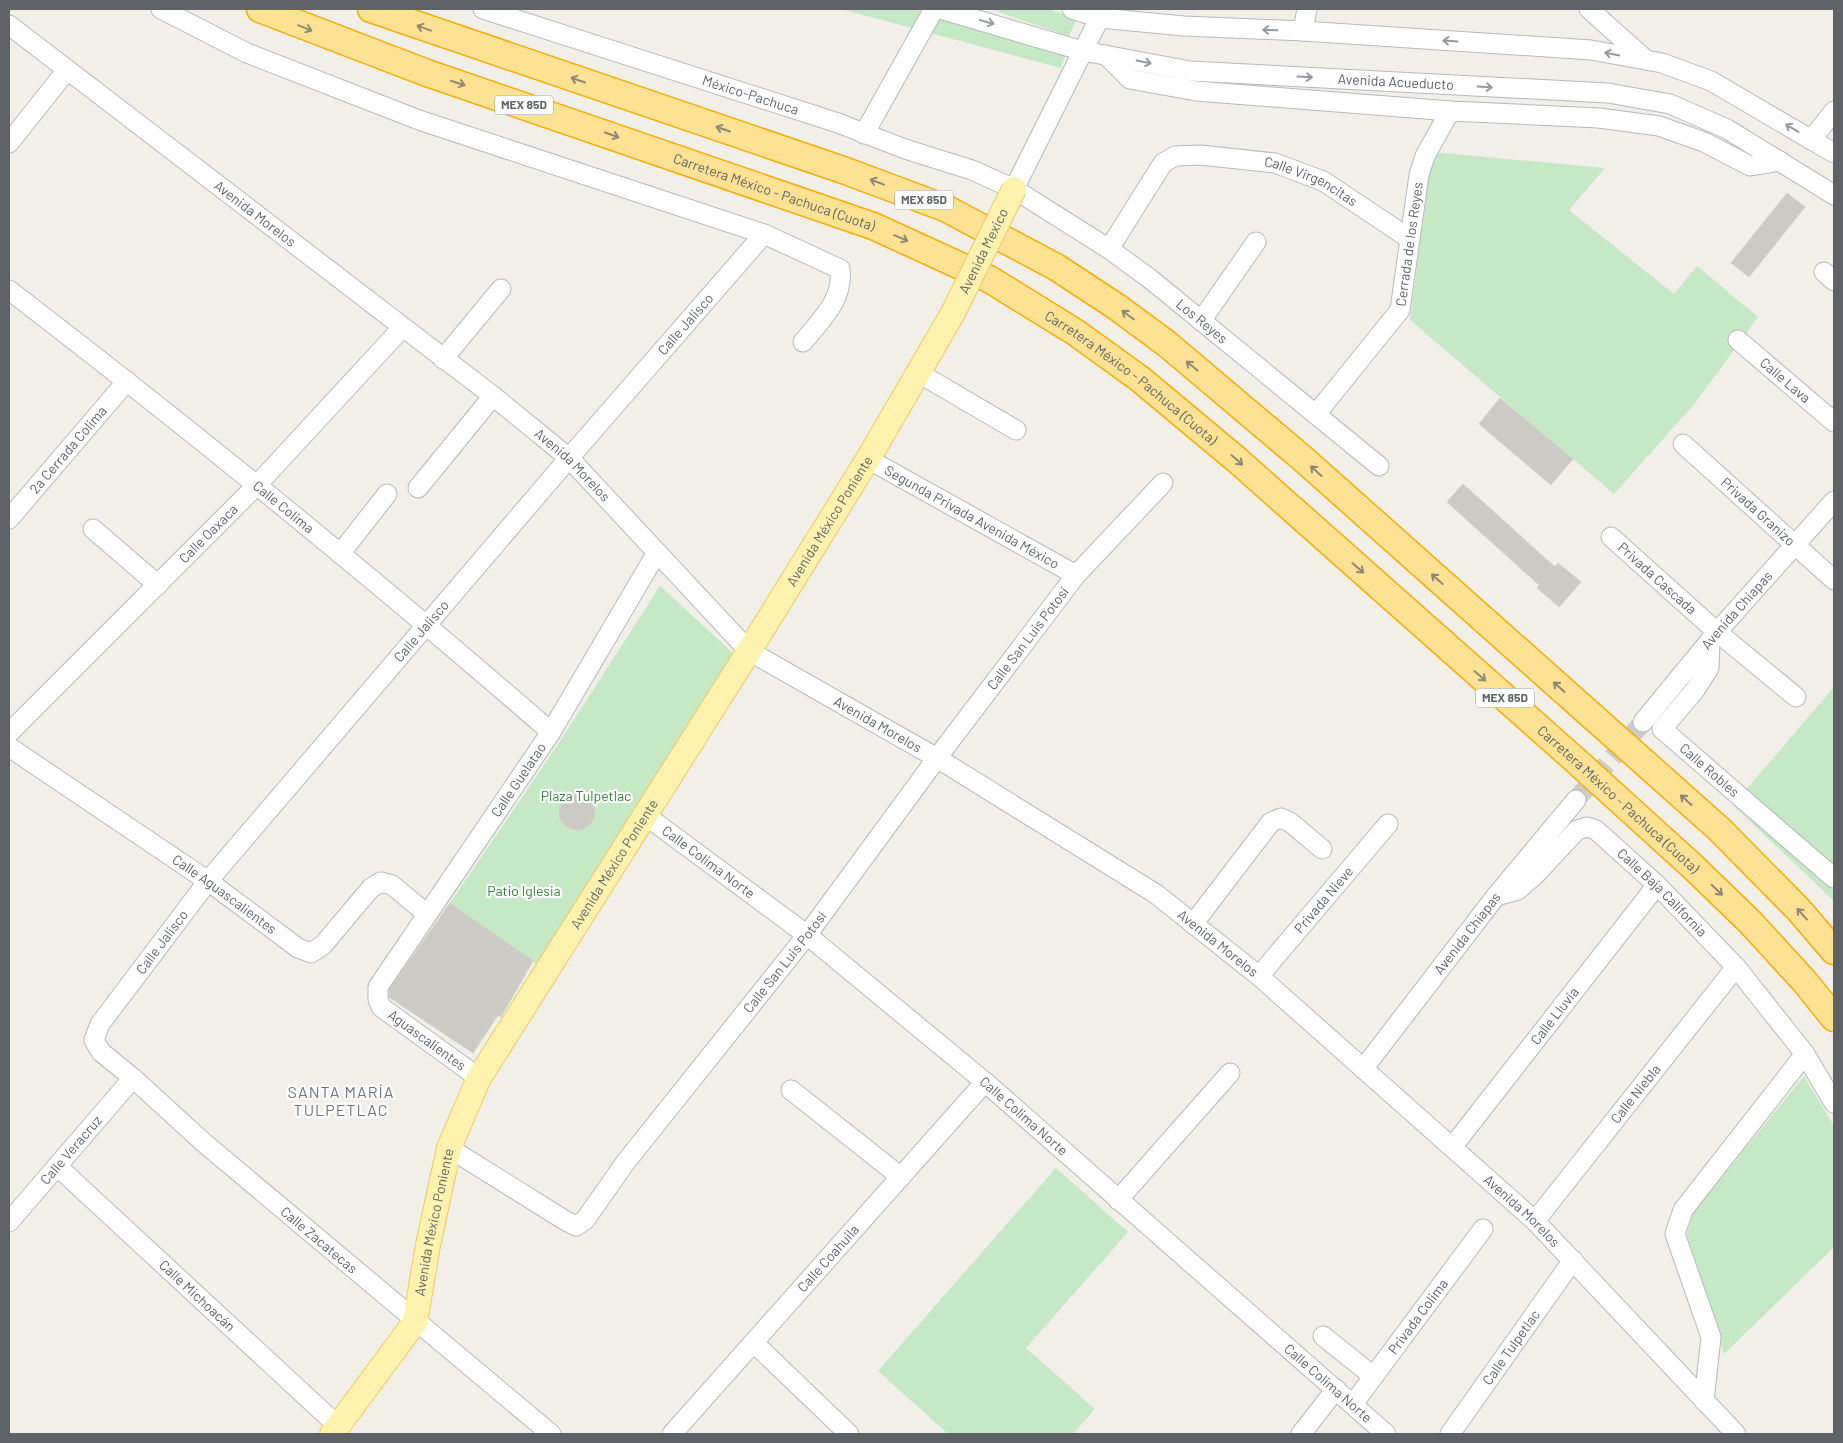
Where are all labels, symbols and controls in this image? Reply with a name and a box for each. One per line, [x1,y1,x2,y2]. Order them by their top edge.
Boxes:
one-way arrow [978,18,994,28]
one-way arrow [297,23,312,33]
one-way arrow [417,23,432,32]
one-way arrow [1263,25,1279,34]
one-way arrow [1442,36,1458,45]
one-way arrow [1604,48,1620,58]
one-way arrow [1136,58,1152,68]
street label: Avenida Acueducto [1337,70,1454,93]
street label: México-Pachuca [700,71,801,118]
one-way arrow [1297,73,1313,82]
one-way arrow [571,75,586,84]
one-way arrow [449,78,465,88]
one-way arrow [1477,82,1493,91]
road number: MEX 85D [495,96,553,114]
one-way arrow [716,123,732,133]
one-way arrow [1786,123,1800,133]
one-way arrow [603,130,619,140]
street label: Carretera México - Pachuca (Cuota) [671,149,878,234]
street label: Calle Virgencitas [1264,153,1361,210]
street label: Avenida Morelos [211,176,300,250]
one-way arrow [869,177,884,186]
street label: Cerrada de los Reyes [1392,181,1426,308]
road number: MEX 85D [895,190,953,210]
street label: Avenida Mexico [955,205,1011,296]
one-way arrow [893,234,908,244]
street label: Calle Jalisco [654,290,716,358]
street label: Los Reyes [1173,295,1231,347]
street label: Carretera México - Pachuca (Cuota) [1042,306,1221,448]
one-way arrow [1121,310,1135,320]
street label: Calle Lava [1757,354,1814,406]
one-way arrow [1185,360,1198,371]
street label: 2a Cerrada Colima [26,402,110,497]
street label: Avenida Morelos [531,424,614,505]
street label: Avenida México Poniente [782,452,876,589]
one-way arrow [1230,454,1243,466]
street label: Segunda Privada Avenida México [882,461,1062,572]
one-way arrow [1309,465,1322,476]
street label: Privada Granizo [1718,473,1799,549]
street label: Calle Colima [250,477,318,537]
street label: Calle Oaxaca [175,500,241,566]
street label: Privada Cascada [1615,538,1700,618]
one-way arrow [1351,562,1364,573]
street label: Avenida Chiapas [1697,567,1776,653]
one-way arrow [1431,573,1444,584]
street label: Calle San Luis Potosí [983,583,1072,693]
street label: Calle Jalisco [390,596,452,665]
one-way arrow [1473,670,1486,681]
one-way arrow [1552,681,1565,692]
road number: MEX 85D [1476,688,1534,708]
street label: Avenida Morelos [831,692,925,756]
street label: Carretera México - Pachuca (Cuota) [1534,722,1703,877]
street label: Calle Guelatao [487,739,549,820]
street label: Calle Robles [1676,739,1743,800]
park label: Plaza Tulpetlac [541,787,631,804]
one-way arrow [1680,794,1693,806]
street label: Avenida México Poniente [567,796,661,932]
street label: Calle Colima Norte [659,822,759,902]
street label: Calle Baja California [1614,844,1711,940]
street label: Calle Aguascalientes [169,850,281,937]
street label: Privada Nieve [1290,862,1356,936]
park label: Patio Iglesia [487,882,561,899]
one-way arrow [1711,884,1723,896]
street label: Avenida Chiapas [1430,888,1504,978]
street label: Calle Jalisco [132,906,191,977]
street label: Avenida Morelos [1174,906,1262,980]
street label: Calle San Luis Potosí [739,908,829,1016]
one-way arrow [1796,908,1808,921]
street label: Calle Lluvia [1526,984,1582,1048]
street label: Aguascalientes [385,1006,470,1074]
street label: Calle Niebla [1606,1061,1664,1127]
street label: Calle Colima Norte [977,1072,1072,1159]
district label: SANTA MARÍA TULPETLAC [288,1082,394,1119]
street label: Calle Veracruz [36,1112,105,1188]
street label: Avenida México Poniente [411,1147,457,1297]
street label: Avenida Morelos [1480,1171,1564,1250]
street label: Calle Zacatecas [277,1203,361,1277]
street label: Calle Coahuila [793,1221,862,1295]
street label: Calle Michoacán [156,1256,239,1335]
street label: Privada Colima [1384,1275,1451,1357]
street label: Calle Tulpetlac [1478,1306,1543,1388]
street label: Calle Colima Norte [1281,1340,1376,1426]

